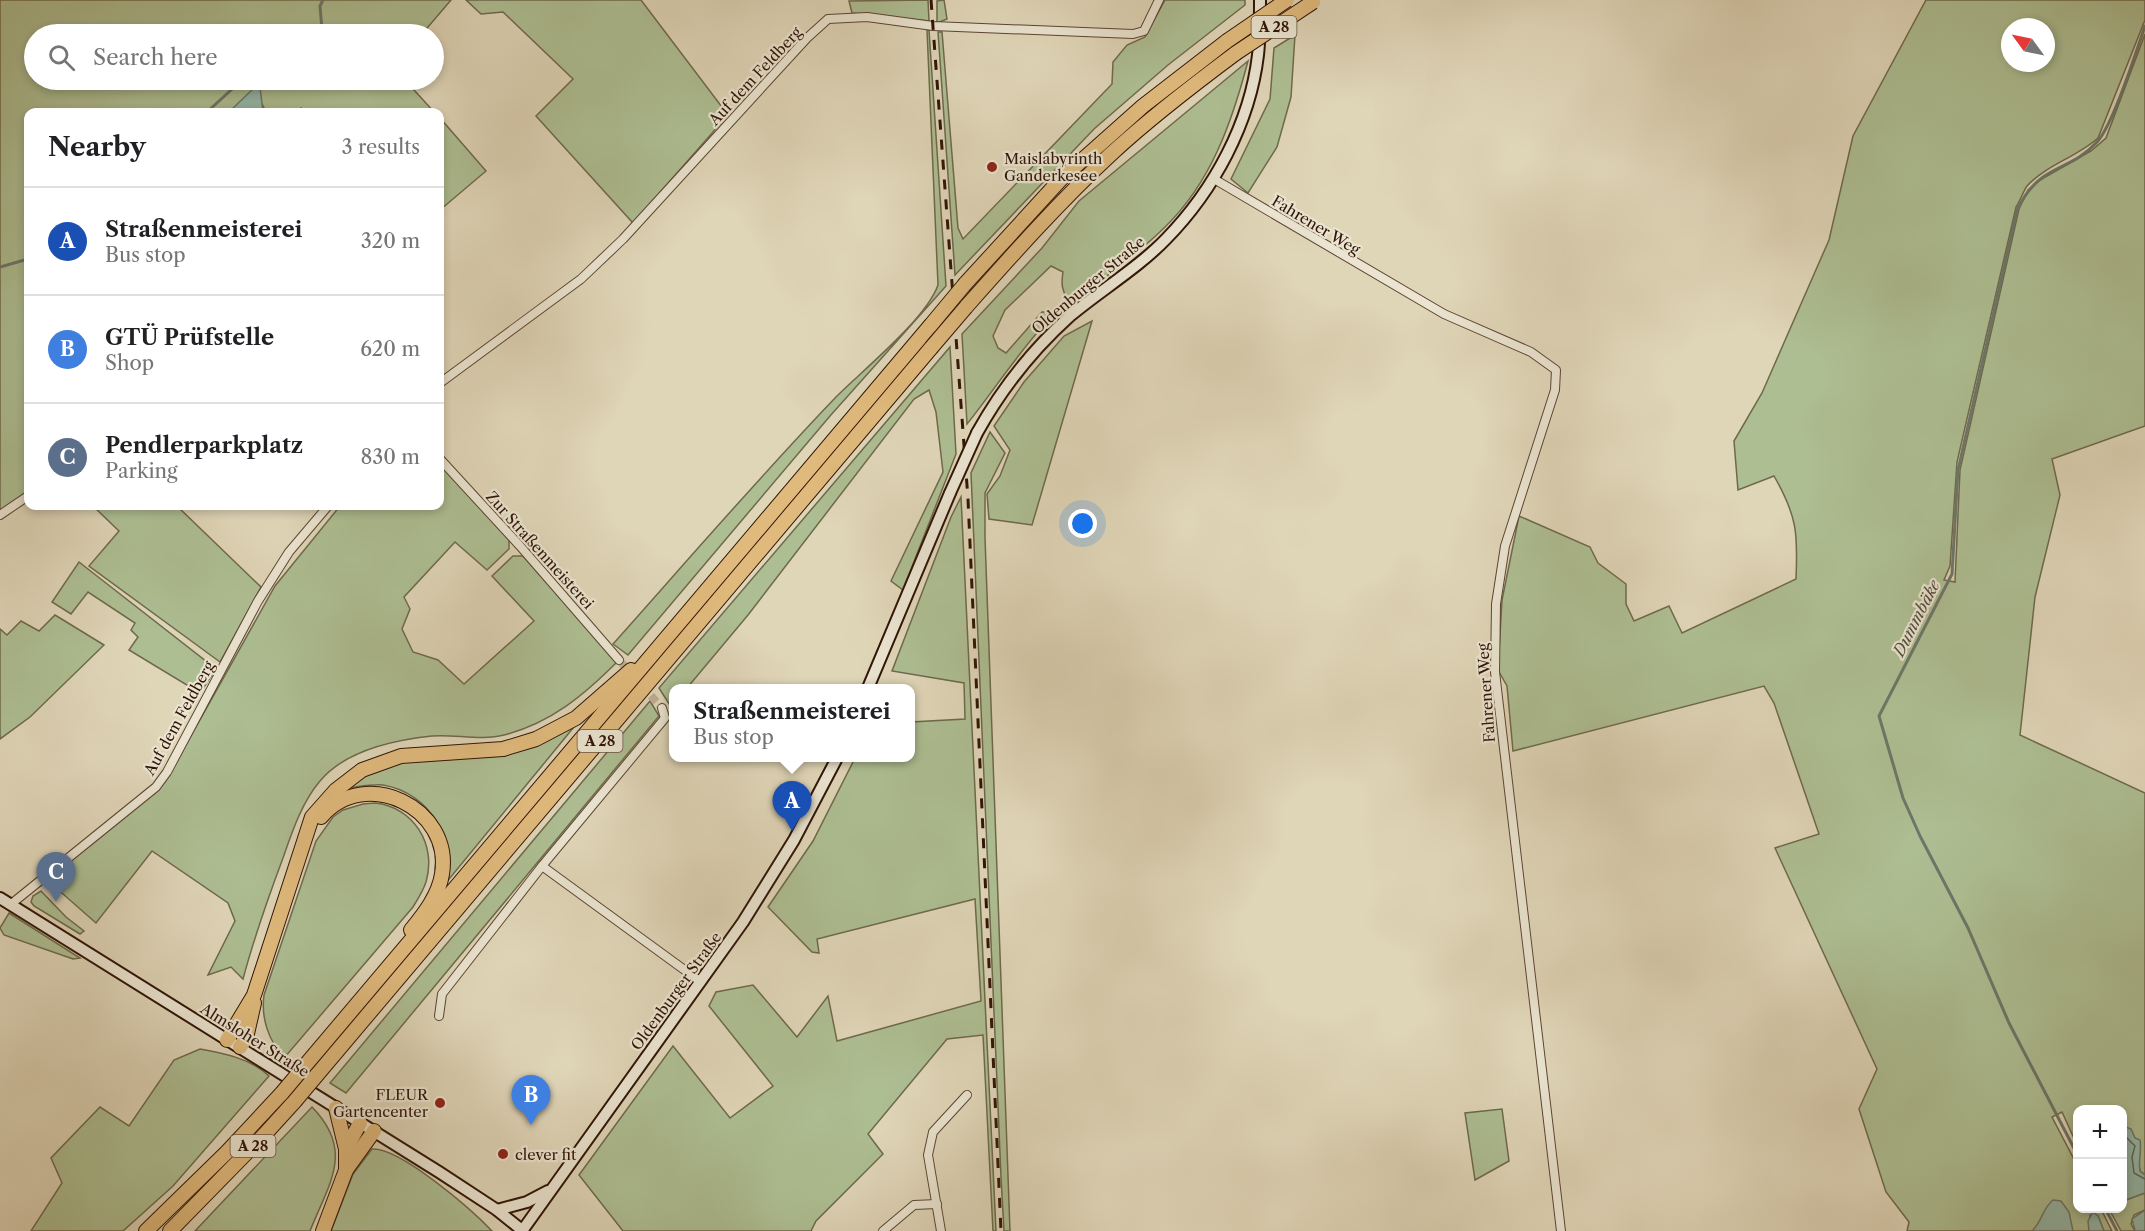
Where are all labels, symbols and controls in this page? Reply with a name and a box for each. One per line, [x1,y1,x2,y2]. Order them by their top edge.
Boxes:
road number: A 28 [1252,16,1296,38]
north arrow [2001,18,2055,72]
street label: Auf dem Feldberg [704,23,806,130]
search box [24,24,444,90]
icon: search [45,41,78,74]
text: Search here [93,44,218,71]
text: Nearby [48,131,146,163]
text: 3 results [342,135,420,159]
place label: Maislabyrinth Ganderkesee [1004,149,1103,185]
marker: Maislabyrinth Ganderkesee [985,160,999,174]
street label: Fahrener Weg [1268,191,1364,259]
text: Straßenmeisterei [105,216,302,243]
text: A [60,229,75,253]
text: 320 m [361,229,420,253]
street label: Oldenburger Straße [1028,232,1148,338]
text: Bus stop [105,243,186,267]
text: GTÜ Prüfstelle [105,324,274,351]
text: B [60,337,75,361]
text: 620 m [360,337,420,361]
text: Shop [105,351,154,375]
text: Pendlerparkplatz [105,432,303,459]
text: C [59,445,76,469]
text: 830 m [361,445,420,469]
text: Parking [105,459,178,483]
street label: Zur Straßenmeisterei [482,487,598,613]
your location [1068,509,1097,538]
water label: Dummbäke [1887,575,1944,661]
street label: Fahrener Weg [1473,643,1499,743]
street label: Auf dem Feldberg [139,657,218,779]
popup [669,684,915,762]
text: Straßenmeisterei [693,698,891,725]
text: Bus stop [693,725,774,749]
road number: A 28 [578,730,622,752]
pin: A [772,782,812,831]
pin: C [36,852,76,902]
street label: Oldenburger Straße [627,928,725,1054]
street label: Almsloher Straße [196,998,313,1081]
pin: B [512,1076,550,1125]
place label: FLEUR Gartencenter [333,1085,429,1121]
marker: FLEUR Gartencenter [433,1096,447,1110]
map controls [2073,1105,2127,1213]
button: + [2073,1105,2127,1159]
road number: A 28 [230,1135,276,1157]
place label: clever fit [515,1145,577,1164]
marker: clever fit [496,1147,510,1161]
button: − [2073,1159,2127,1213]

